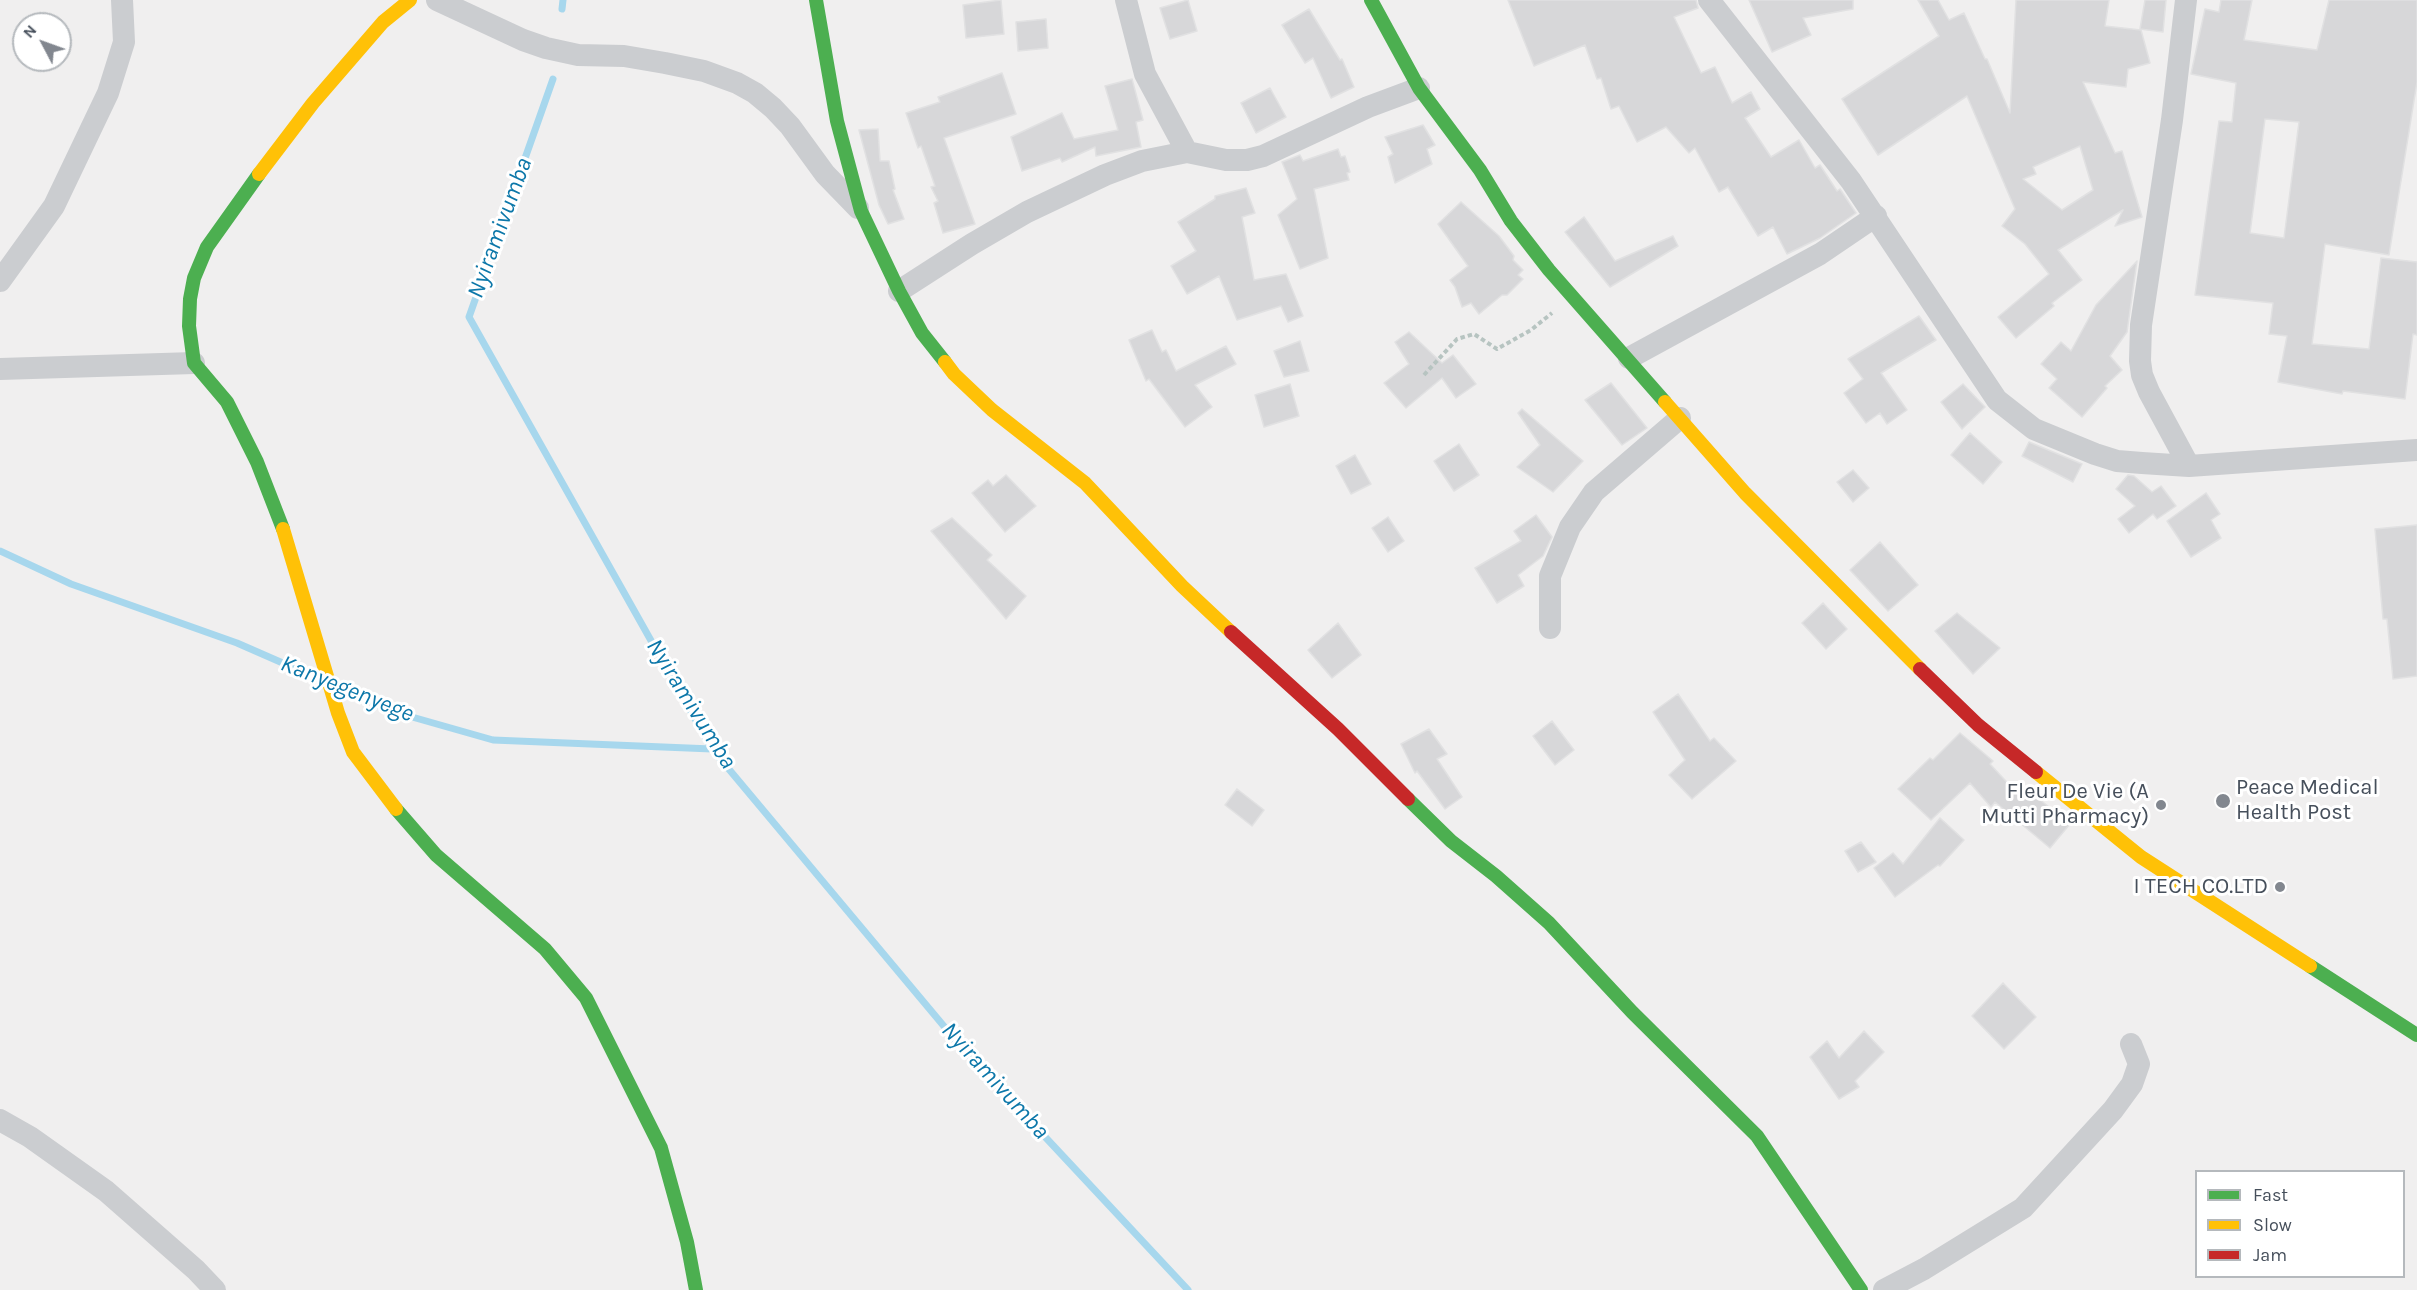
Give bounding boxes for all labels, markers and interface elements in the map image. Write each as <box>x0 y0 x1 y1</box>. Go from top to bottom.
north arrow <box>12 12 72 72</box>
text: N <box>19 21 40 42</box>
water label: Nyiramivumba <box>461 154 539 302</box>
water label: Nyiramivumba <box>640 634 742 774</box>
water label: Kanyegenyege <box>276 649 418 729</box>
place label: Peace Medical Health Post <box>2236 775 2379 826</box>
place label: Fleur De Vie (A Mutti Pharmacy) <box>1981 779 2149 830</box>
marker: Peace Medical Health Post <box>2214 792 2232 810</box>
marker: Fleur De Vie (A Mutti Pharmacy) <box>2154 798 2168 812</box>
place label: I TECH CO.LTD <box>2133 874 2268 900</box>
marker: I TECH CO.LTD <box>2273 880 2287 894</box>
water label: Nyiramivumba <box>935 1017 1055 1145</box>
legend <box>2195 1170 2405 1278</box>
text: Fast <box>2253 1184 2288 1206</box>
text: Slow <box>2253 1214 2292 1236</box>
text: Jam <box>2253 1244 2287 1266</box>

